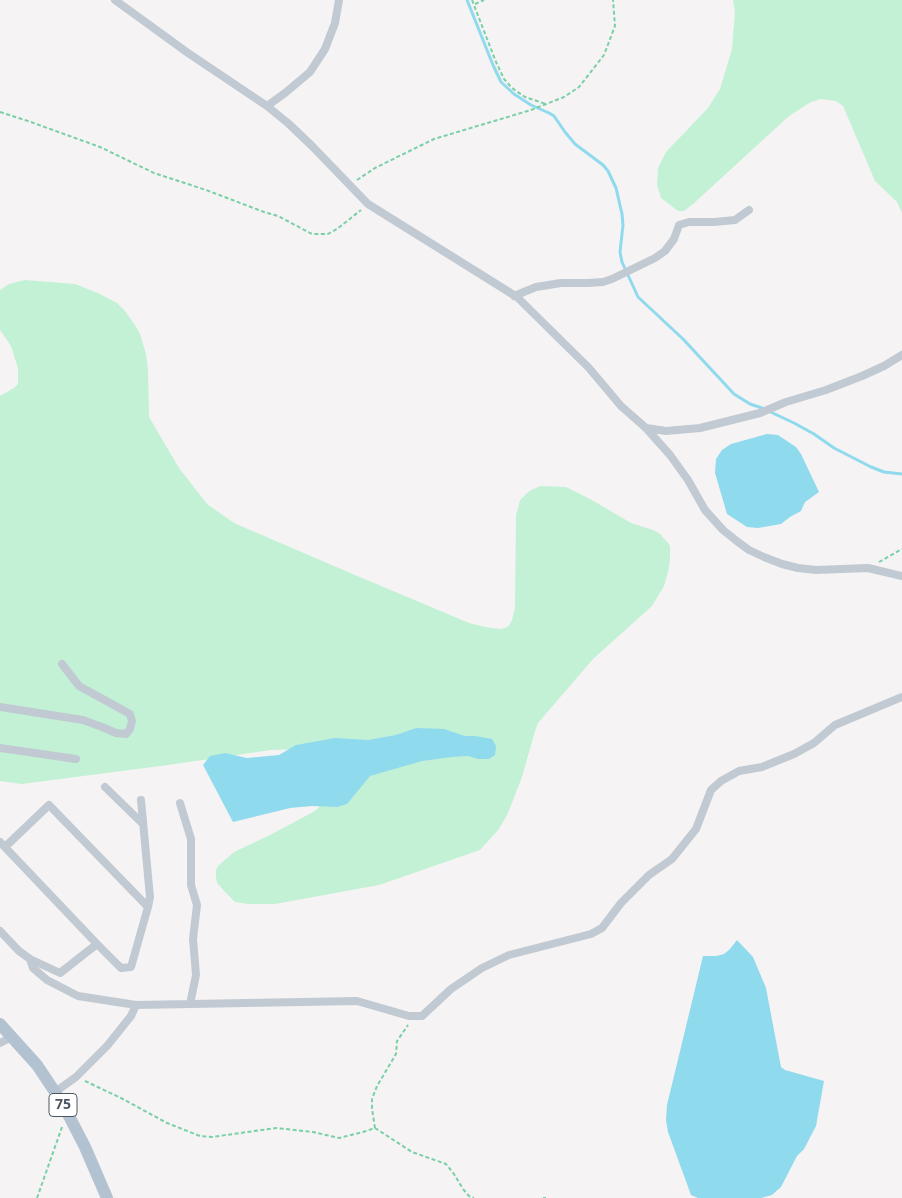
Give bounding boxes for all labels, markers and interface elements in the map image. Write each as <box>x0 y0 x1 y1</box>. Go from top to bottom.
road number: 75 <box>49 1094 77 1116</box>

